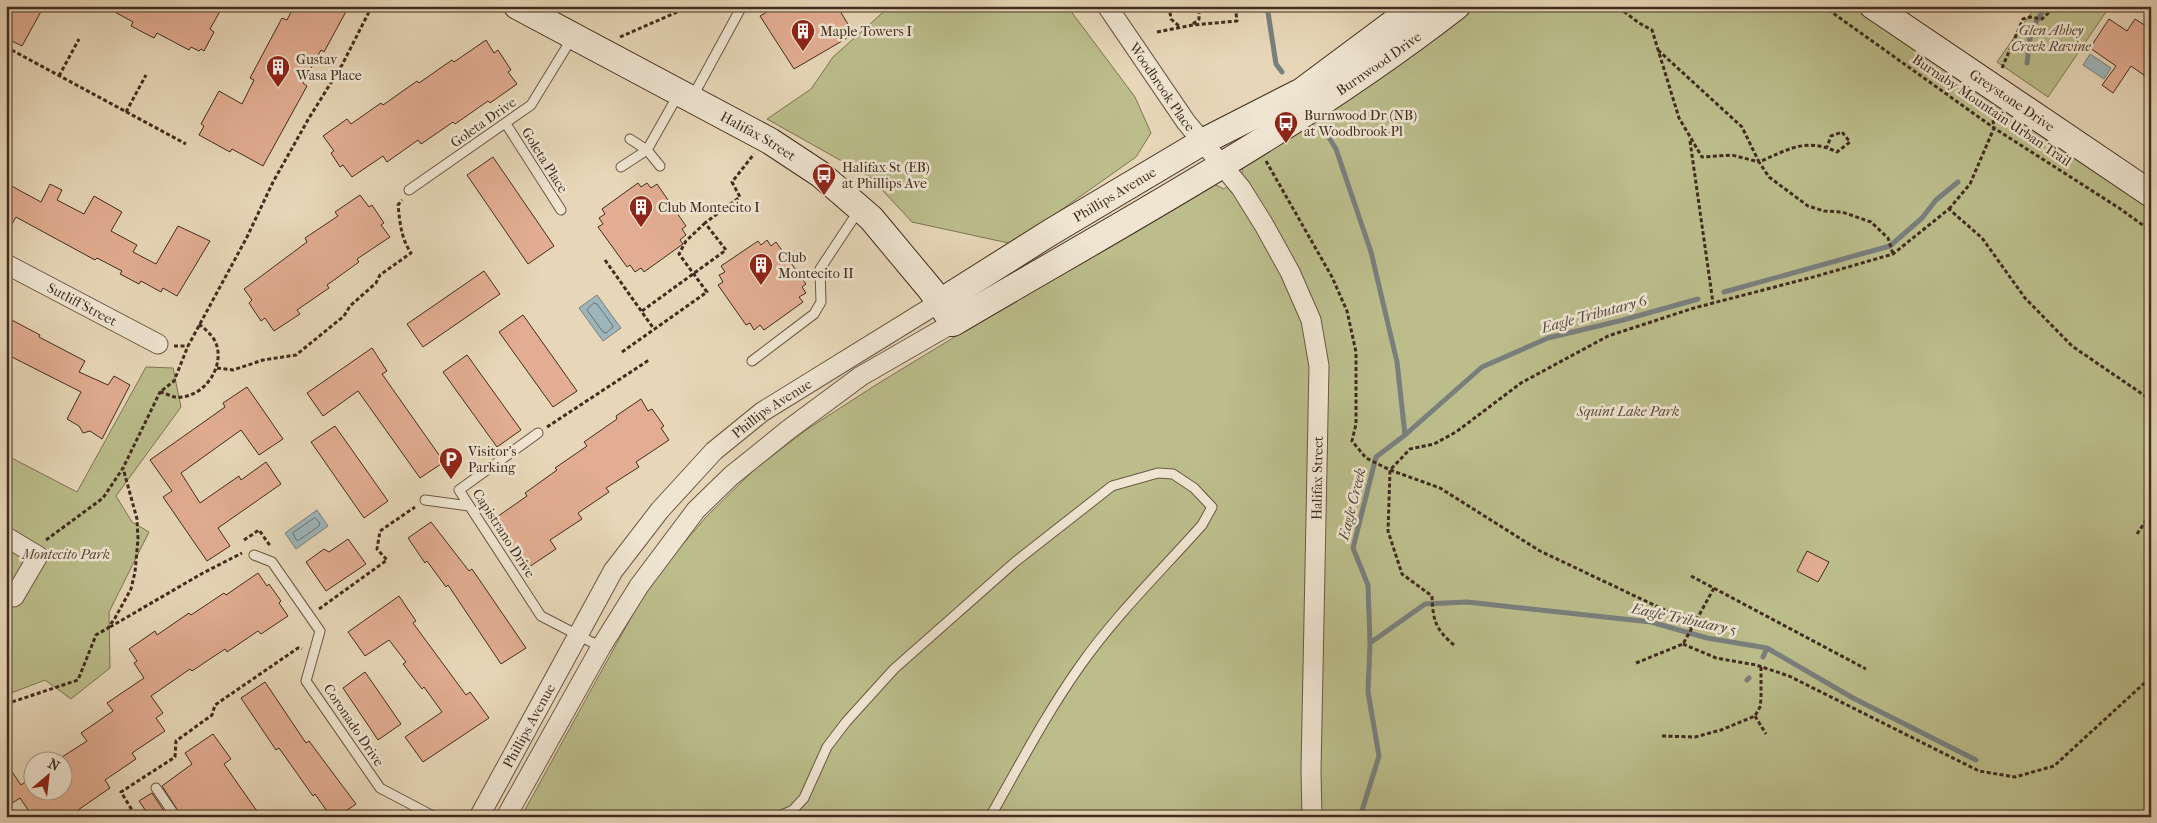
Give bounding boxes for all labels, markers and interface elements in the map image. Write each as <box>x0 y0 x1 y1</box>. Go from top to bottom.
building icon: Maple Towers I <box>790 18 816 52</box>
park label: Glen Abbey Creek Ravine <box>2011 22 2091 55</box>
place label: Maple Towers I <box>820 23 913 40</box>
street label: Burnwood Drive <box>1333 28 1425 99</box>
street label: Woodbrook Place <box>1125 39 1198 135</box>
place label: Gustav Wasa Place <box>295 51 362 84</box>
street label: Burnaby Mountain Urban Trail <box>1909 51 2074 170</box>
building icon: Gustav Wasa Place <box>265 54 291 88</box>
street label: Greystone Drive <box>1966 66 2058 135</box>
street label: Goleta Drive <box>447 94 519 151</box>
place label: Burnwood Dr (NB) at Woodbrook Pl <box>1304 107 1417 140</box>
street label: Halifax Street <box>717 108 799 165</box>
bus stop icon: Burnwood Dr (NB) at Woodbrook Pl <box>1273 110 1299 144</box>
street label: Goleta Place <box>518 124 571 196</box>
place label: Halifax St (EB) at Phillips Ave <box>842 159 930 192</box>
bus stop icon: Halifax St (EB) at Phillips Ave <box>811 162 837 196</box>
street label: Phillips Avenue <box>1070 163 1159 226</box>
building icon: Club Montecito I <box>628 194 654 228</box>
place label: Club Montecito I <box>658 199 760 216</box>
place label: Club Montecito II <box>778 249 854 282</box>
building icon: Club Montecito II <box>748 252 774 286</box>
street label: Sutliff Street <box>44 279 120 330</box>
water label: Eagle Tributary 6 <box>1538 291 1650 337</box>
street label: Phillips Avenue <box>728 375 815 442</box>
park label: Squint Lake Park <box>1576 403 1679 420</box>
street label: Halifax Street <box>1308 436 1327 520</box>
place label: Visitor's Parking <box>467 443 516 476</box>
parking icon: Visitor's Parking <box>438 446 464 480</box>
water label: Eagle Creek <box>1334 466 1370 543</box>
street label: Capistrano Drive <box>469 486 539 581</box>
park label: Montecito Park <box>21 546 110 563</box>
water label: Eagle Tributary 5 <box>1629 599 1738 639</box>
street label: Coronado Drive <box>320 681 387 770</box>
street label: Phillips Avenue <box>499 681 559 771</box>
north arrow <box>22 750 72 800</box>
text: N <box>45 755 63 775</box>

